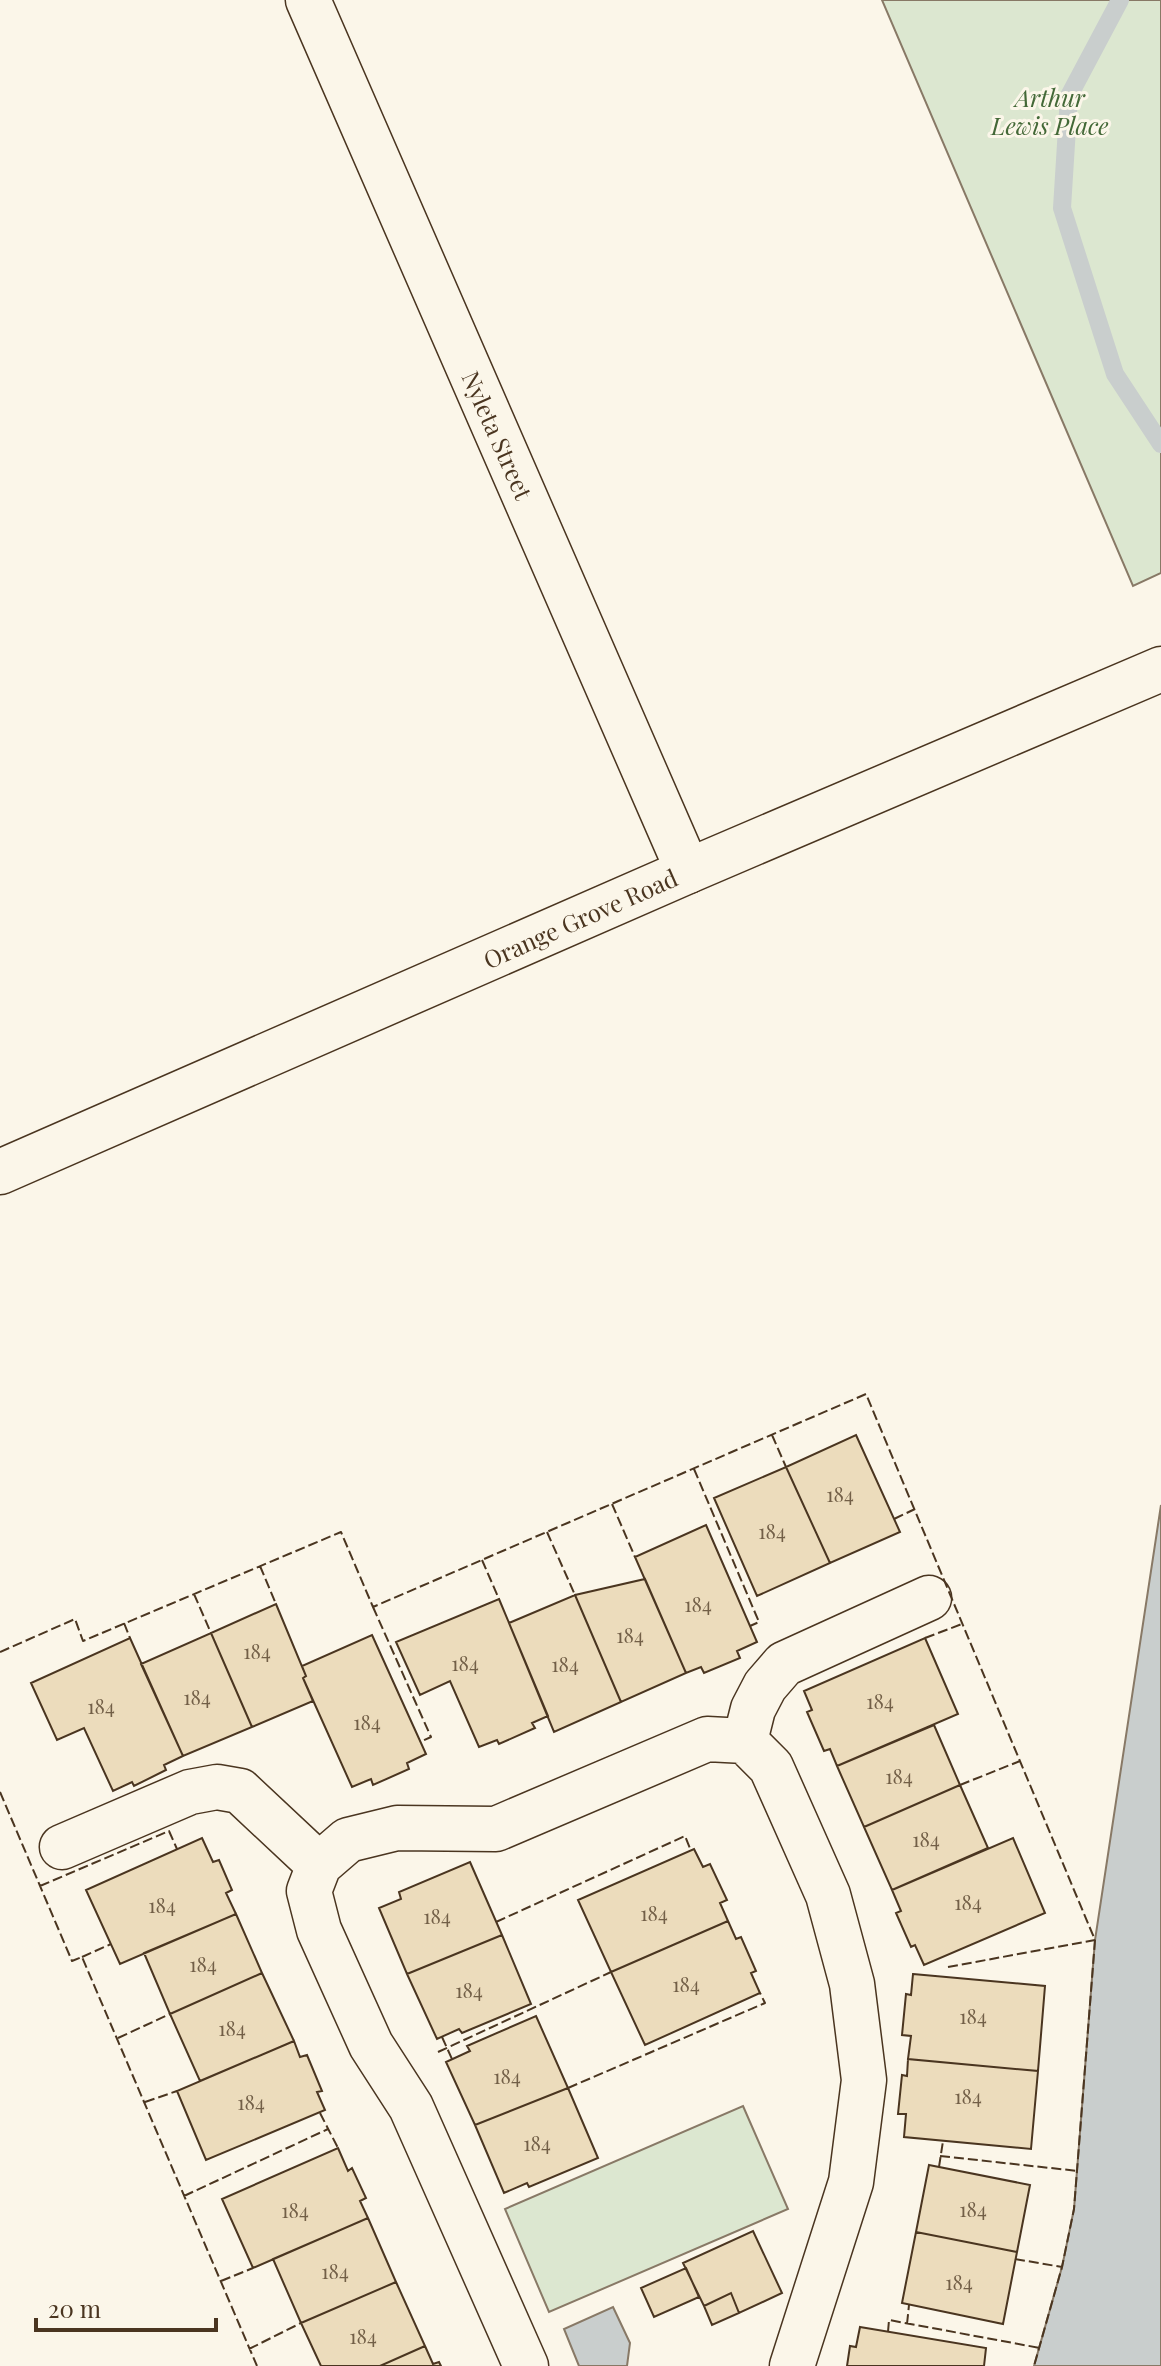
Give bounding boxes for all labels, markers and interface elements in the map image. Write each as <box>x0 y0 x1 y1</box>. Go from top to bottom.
park label: Arthur Lewis Place <box>990 81 1109 141</box>
street label: Nyleta Street <box>455 366 541 505</box>
street label: Orange Grove Road <box>478 861 682 975</box>
house number: 184 <box>826 1480 854 1507</box>
house number: 184 <box>758 1517 786 1544</box>
house number: 184 <box>684 1590 712 1617</box>
house number: 184 <box>616 1621 644 1648</box>
house number: 184 <box>243 1637 271 1664</box>
house number: 184 <box>451 1649 479 1676</box>
house number: 184 <box>551 1650 579 1677</box>
house number: 184 <box>183 1683 211 1710</box>
house number: 184 <box>866 1687 894 1714</box>
house number: 184 <box>87 1692 115 1719</box>
house number: 184 <box>353 1708 381 1735</box>
house number: 184 <box>885 1762 913 1789</box>
house number: 184 <box>912 1825 940 1852</box>
house number: 184 <box>954 1888 982 1915</box>
house number: 184 <box>148 1891 176 1918</box>
house number: 184 <box>640 1899 668 1926</box>
house number: 184 <box>423 1902 451 1929</box>
house number: 184 <box>189 1950 217 1977</box>
house number: 184 <box>672 1970 700 1997</box>
house number: 184 <box>455 1976 483 2003</box>
house number: 184 <box>959 2002 987 2029</box>
house number: 184 <box>218 2014 246 2041</box>
house number: 184 <box>493 2062 521 2089</box>
house number: 184 <box>954 2082 982 2109</box>
house number: 184 <box>237 2088 265 2115</box>
house number: 184 <box>523 2129 551 2156</box>
house number: 184 <box>959 2195 987 2222</box>
house number: 184 <box>281 2196 309 2223</box>
house number: 184 <box>321 2257 349 2284</box>
house number: 184 <box>945 2268 973 2295</box>
scale bar <box>36 2282 216 2332</box>
text: 20 m <box>48 2292 101 2324</box>
house number: 184 <box>349 2322 377 2349</box>

